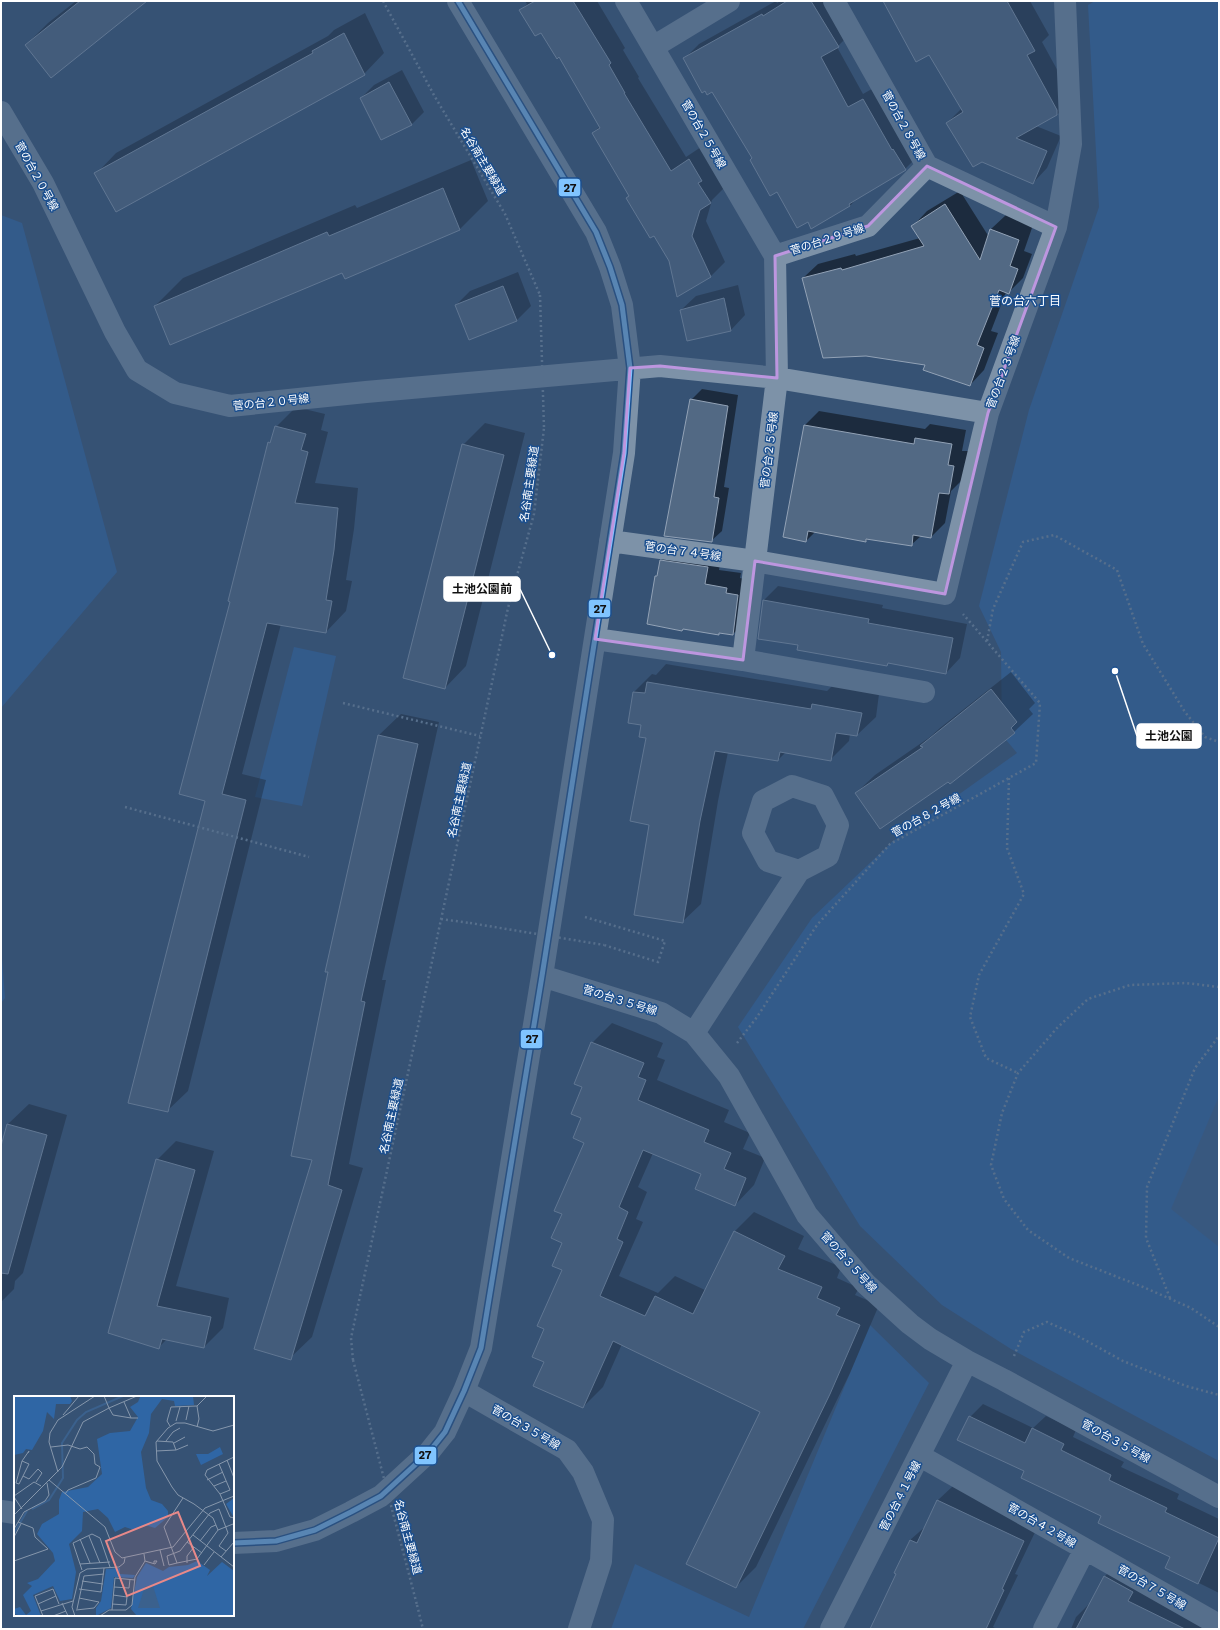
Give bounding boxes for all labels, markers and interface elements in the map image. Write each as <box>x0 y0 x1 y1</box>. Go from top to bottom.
street label: 菅の台２８号線 <box>879 88 928 162</box>
street label: 菅の台２５号線 <box>679 98 728 171</box>
street label: 名谷南主要緑道 <box>457 125 508 198</box>
street label: 菅の台２０号線 <box>12 139 61 213</box>
line badge: 27 <box>558 178 581 197</box>
text: 27 <box>563 182 577 195</box>
street label: 菅の台２９号線 <box>789 221 866 258</box>
district label: 菅の台六丁目 <box>989 294 1061 308</box>
street label: 菅の台２３号線 <box>984 334 1023 411</box>
street label: 菅の台２０号線 <box>232 392 310 413</box>
street label: 菅の台２５号線 <box>758 411 781 489</box>
street label: 名谷南主要緑道 <box>518 445 541 523</box>
street label: 菅の台７４号線 <box>644 540 722 563</box>
callout: 土池公園前 <box>444 577 520 601</box>
text: 土池公園前 <box>452 582 512 596</box>
line badge: 27 <box>588 599 611 618</box>
text: 27 <box>593 603 607 616</box>
callout: 土池公園 <box>1137 724 1201 748</box>
text: 土池公園 <box>1145 729 1193 743</box>
street label: 名谷南主要緑道 <box>445 761 474 839</box>
street label: 菅の台８２号線 <box>889 791 963 840</box>
street label: 菅の台３５号線 <box>581 983 659 1018</box>
line badge: 27 <box>520 1029 543 1049</box>
text: 27 <box>525 1033 539 1046</box>
street label: 名谷南主要緑道 <box>377 1077 406 1155</box>
street label: 菅の台３５号線 <box>818 1229 879 1295</box>
inset map <box>14 1396 234 1616</box>
street label: 菅の台３５号線 <box>489 1403 562 1452</box>
street label: 菅の台３５号線 <box>1079 1417 1153 1466</box>
line badge: 27 <box>414 1446 437 1465</box>
text: 27 <box>418 1449 432 1462</box>
street label: 菅の台４１号線 <box>877 1459 924 1533</box>
street label: 名谷南主要緑道 <box>391 1498 424 1576</box>
street label: 菅の台４２号線 <box>1005 1501 1078 1550</box>
street label: 菅の台７５号線 <box>1115 1563 1188 1612</box>

